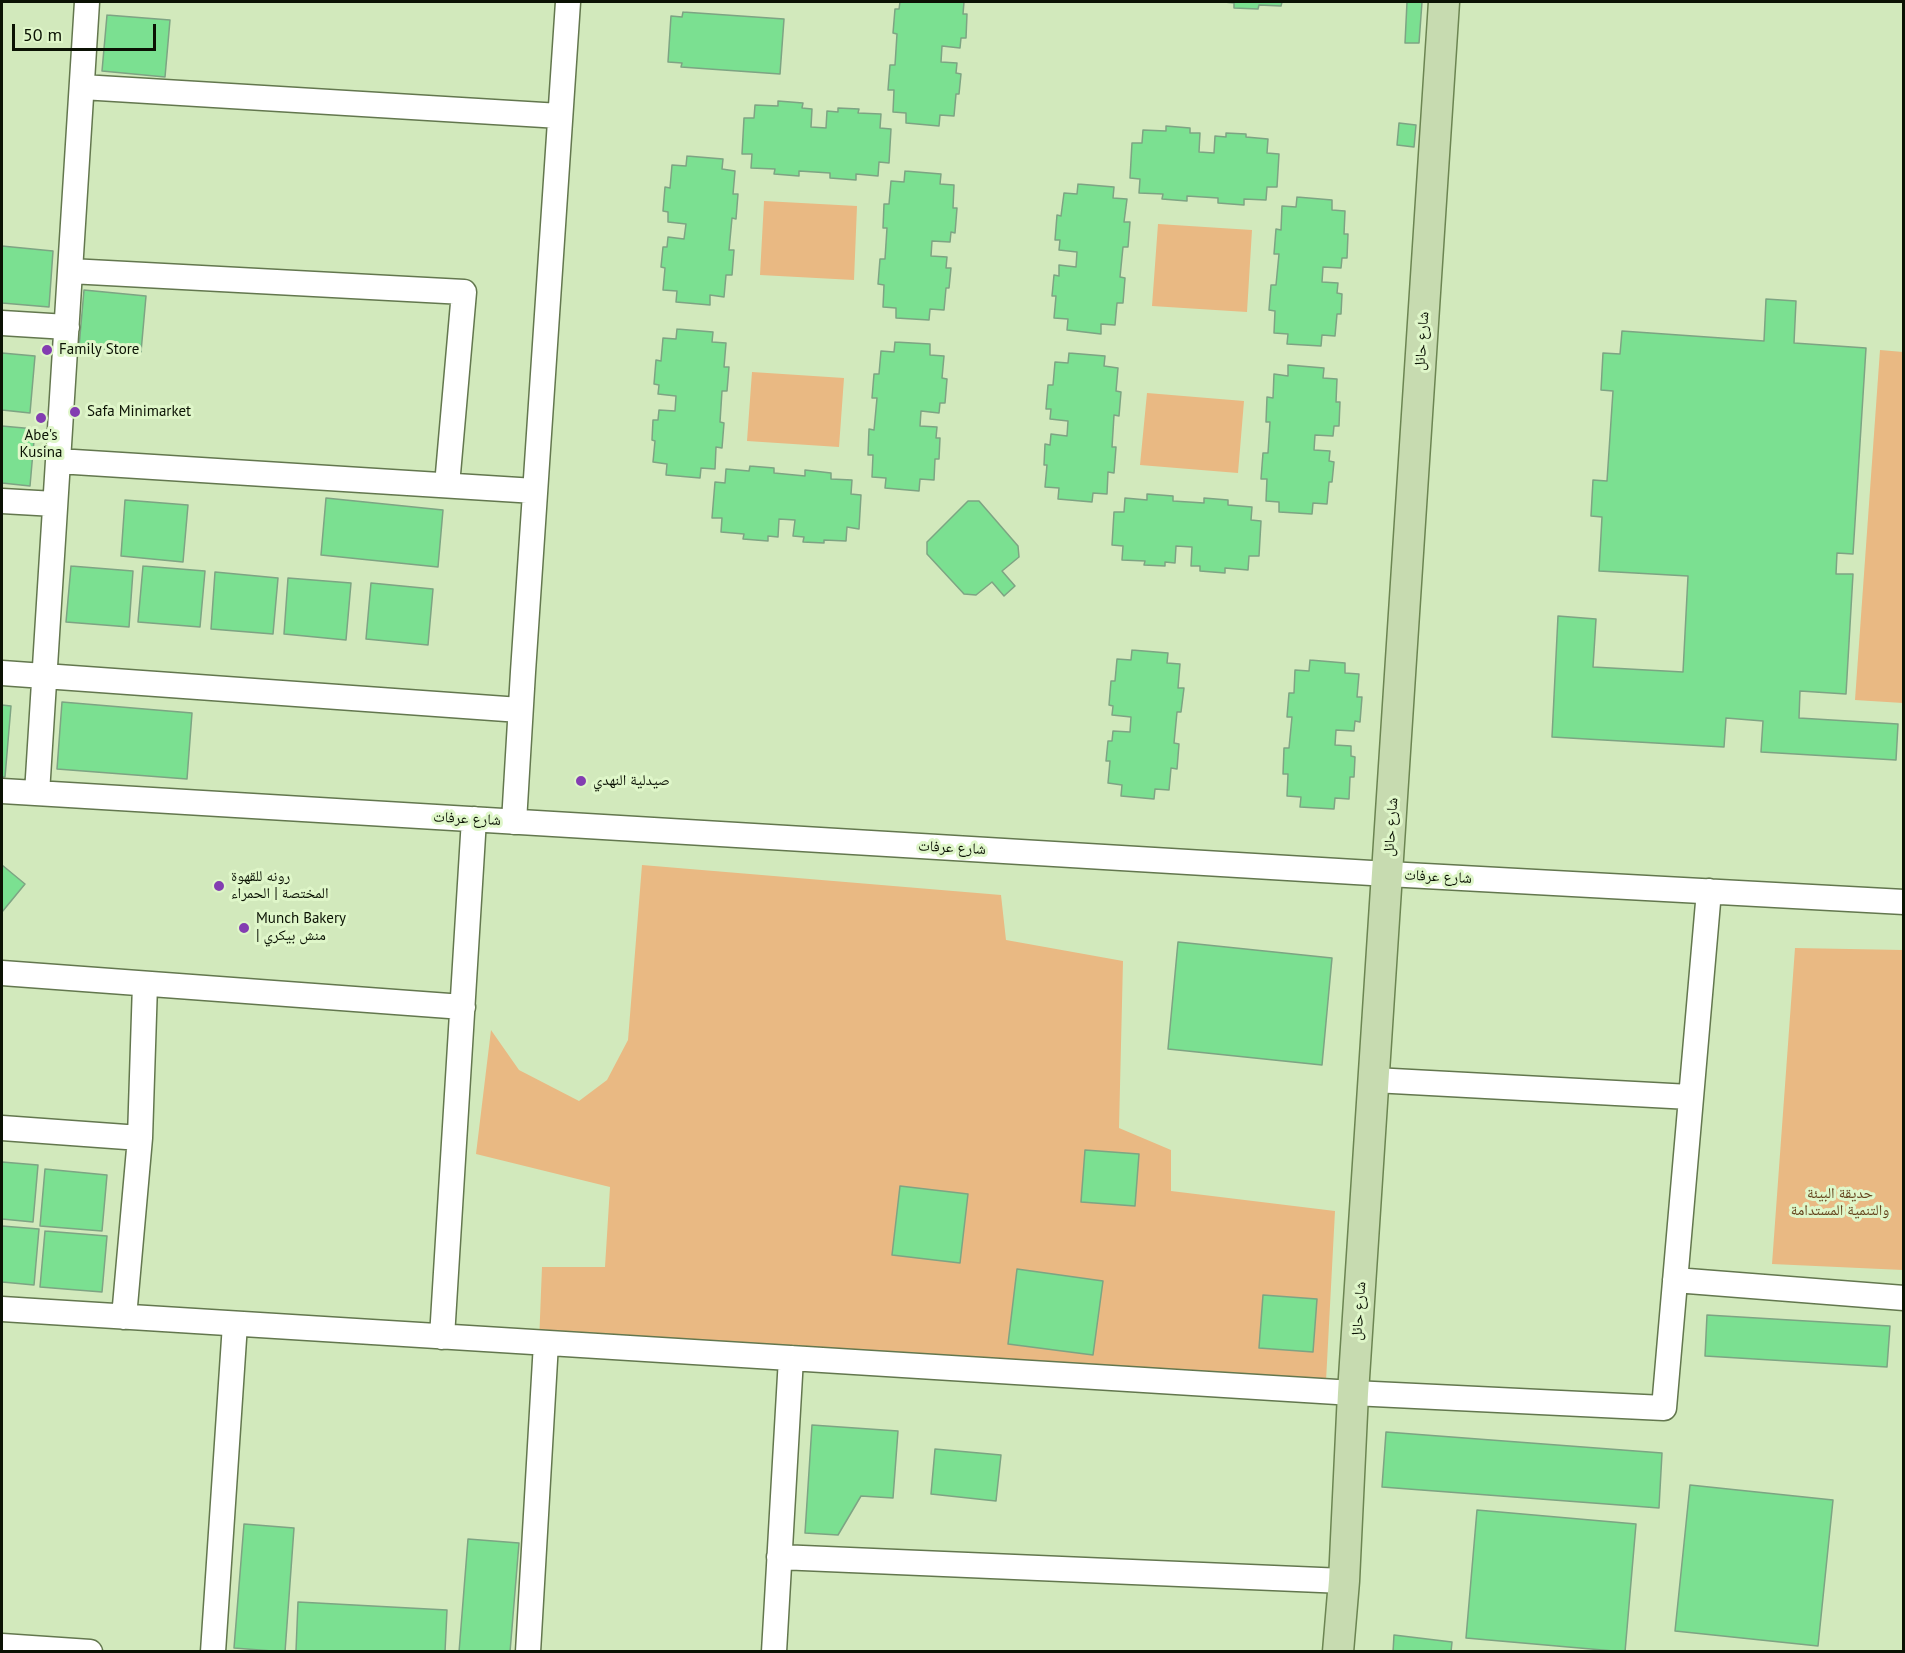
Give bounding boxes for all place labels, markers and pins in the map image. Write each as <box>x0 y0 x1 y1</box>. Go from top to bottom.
place label: Family Store <box>59 341 139 359</box>
marker: Family Store <box>40 343 54 357</box>
place label: Safa Minimarket <box>87 403 191 421</box>
marker: Safa Minimarket <box>68 405 82 419</box>
marker: Abe's Kusina <box>34 411 48 425</box>
place label: Abe's Kusina <box>20 427 62 462</box>
place label: صيدلية النهدي <box>593 772 670 790</box>
marker: صيدلية النهدي <box>574 774 588 788</box>
place label: رونه للقهوة المختصة | الحمراء <box>231 868 328 903</box>
marker: رونه للقهوة المختصة | الحمراء <box>212 879 226 893</box>
place label: Munch Bakery | منش بيكري <box>256 910 346 945</box>
marker: Munch Bakery | منش بيكري <box>237 921 251 935</box>

